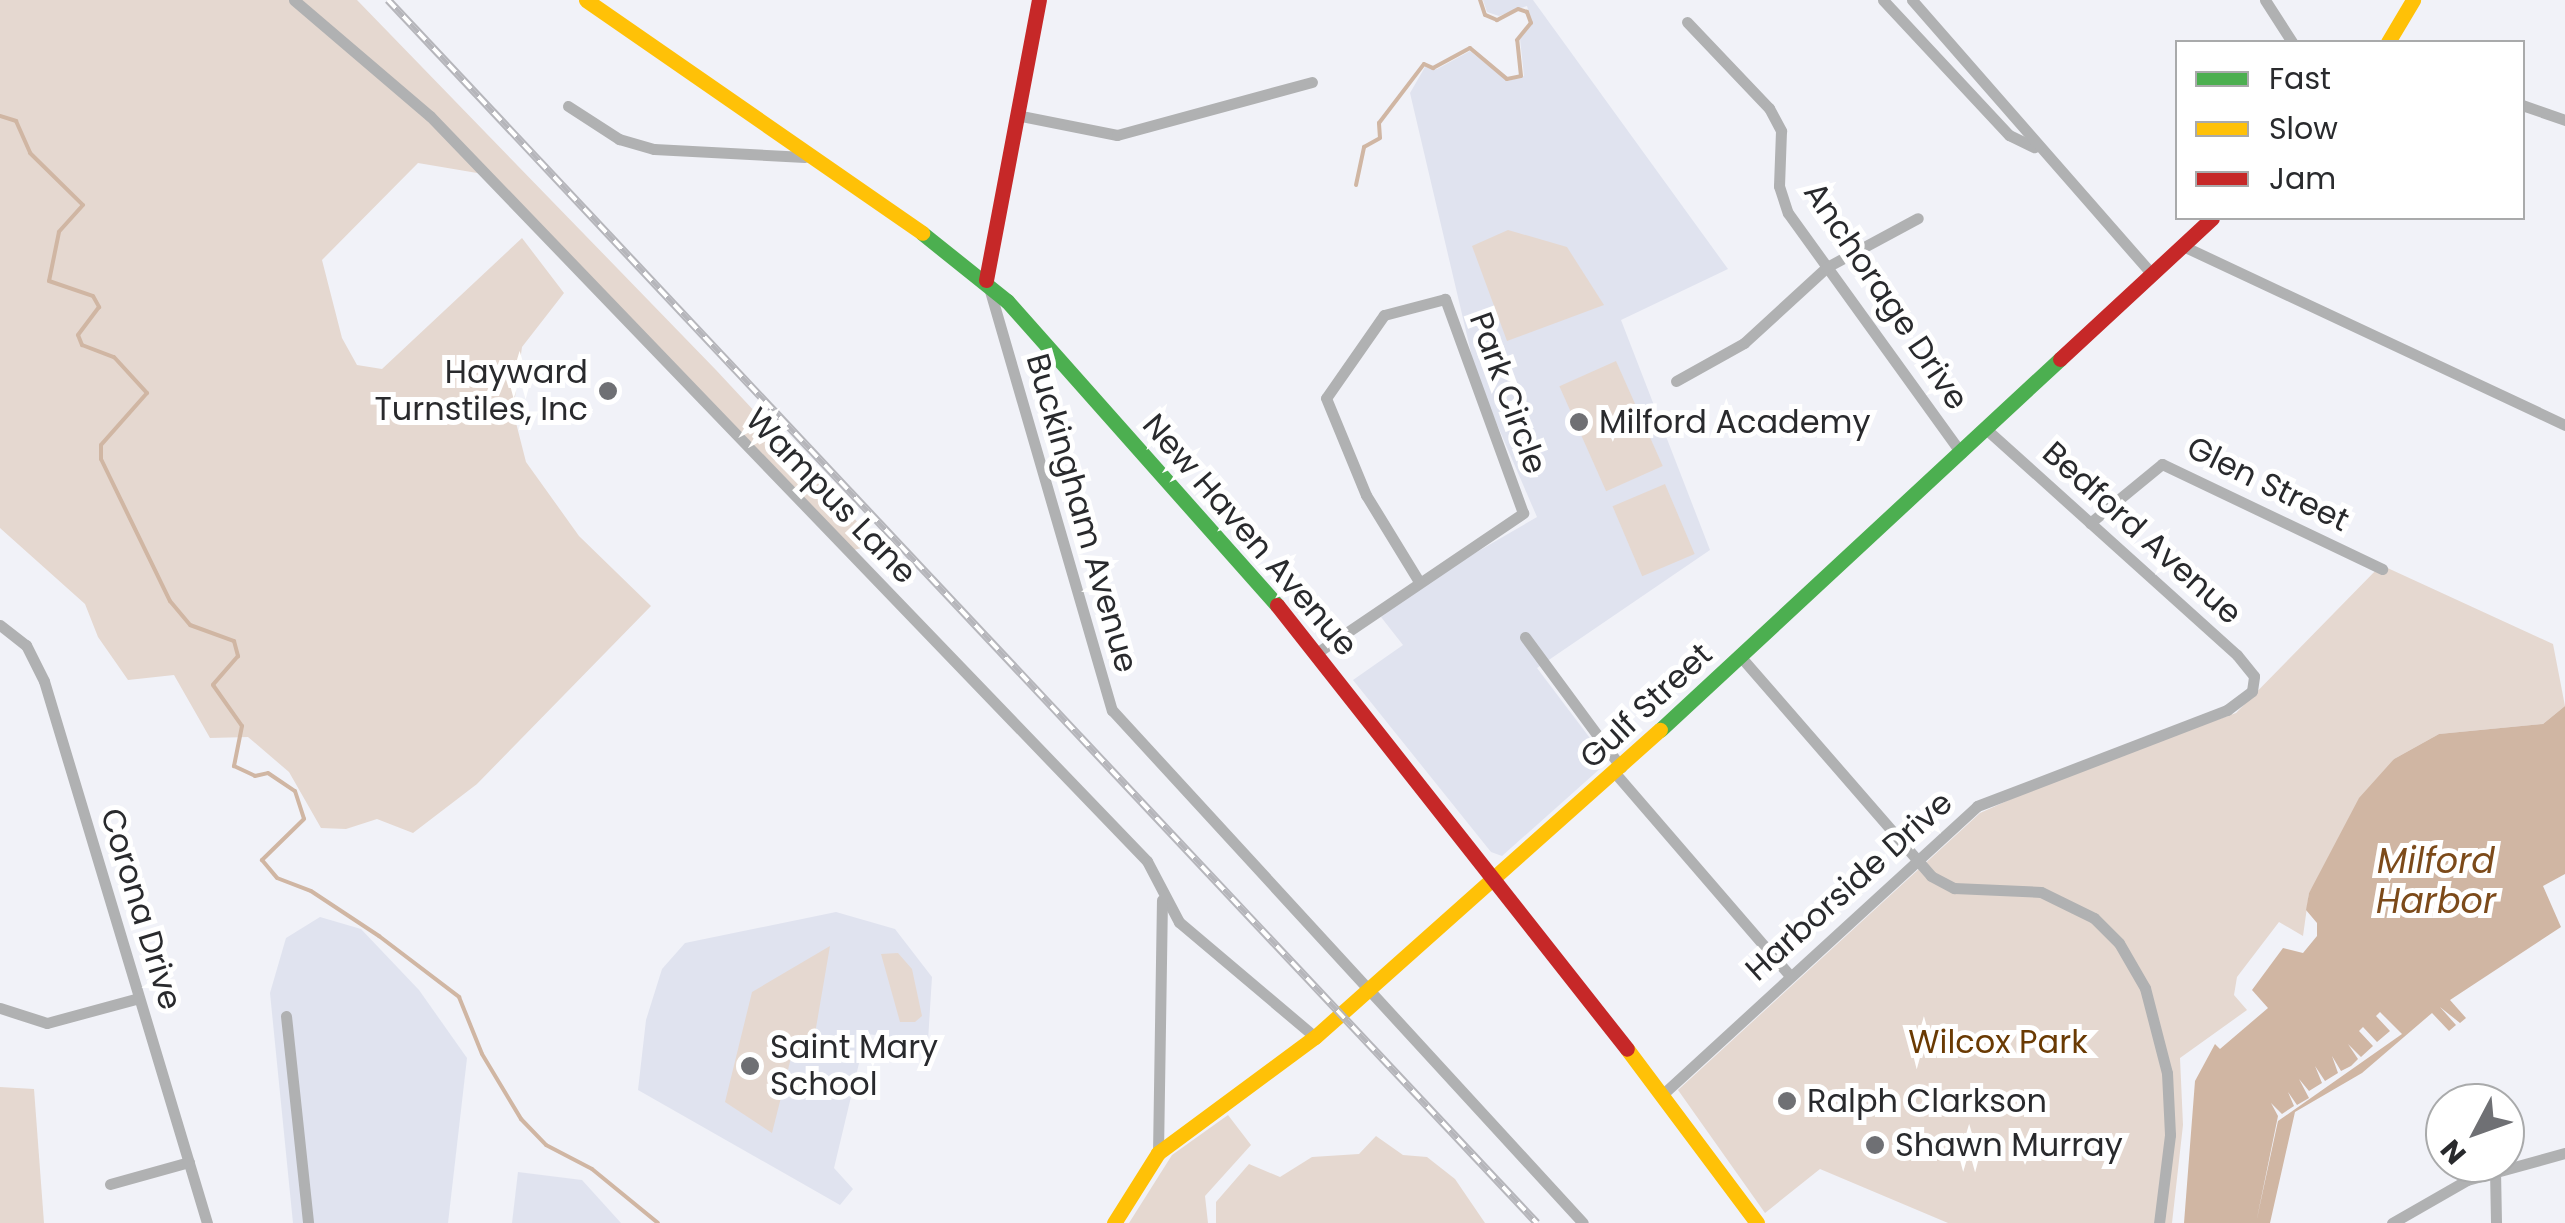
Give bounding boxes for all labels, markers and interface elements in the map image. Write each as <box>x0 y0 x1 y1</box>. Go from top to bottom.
legend <box>2175 40 2525 220</box>
text: Fast <box>2269 57 2331 100</box>
text: Slow <box>2269 107 2338 150</box>
text: Jam <box>2269 157 2336 200</box>
street label: Anchorage Drive <box>1796 175 1976 417</box>
street label: Park Circle <box>1461 307 1555 479</box>
street label: Buckingham Avenue <box>1018 349 1146 677</box>
place label: Hayward Turnstiles, Inc <box>374 354 588 429</box>
marker: Hayward Turnstiles, Inc <box>597 380 619 402</box>
street label: Wampus Lane <box>738 400 924 592</box>
place label: Milford Academy <box>1599 403 1870 441</box>
street label: New Haven Avenue <box>1135 406 1365 664</box>
marker: Milford Academy <box>1568 411 1590 433</box>
street label: Glen Street <box>2181 428 2355 540</box>
street label: Bedford Avenue <box>2035 434 2249 632</box>
street label: Gulf Street <box>1572 635 1720 777</box>
street label: Harborside Drive <box>1738 783 1960 989</box>
street label: Corona Drive <box>92 804 190 1014</box>
water label: Milford Harbor <box>2376 840 2496 922</box>
park label: Wilcox Park <box>1908 1023 2088 1061</box>
place label: Saint Mary School <box>770 1029 938 1104</box>
marker: Saint Mary School <box>739 1055 761 1077</box>
place label: Ralph Clarkson <box>1807 1082 2047 1120</box>
north arrow <box>2425 1083 2525 1183</box>
marker: Ralph Clarkson <box>1776 1090 1798 1112</box>
place label: Shawn Murray <box>1895 1126 2123 1164</box>
text: N <box>2432 1131 2475 1172</box>
marker: Shawn Murray <box>1864 1134 1886 1156</box>

